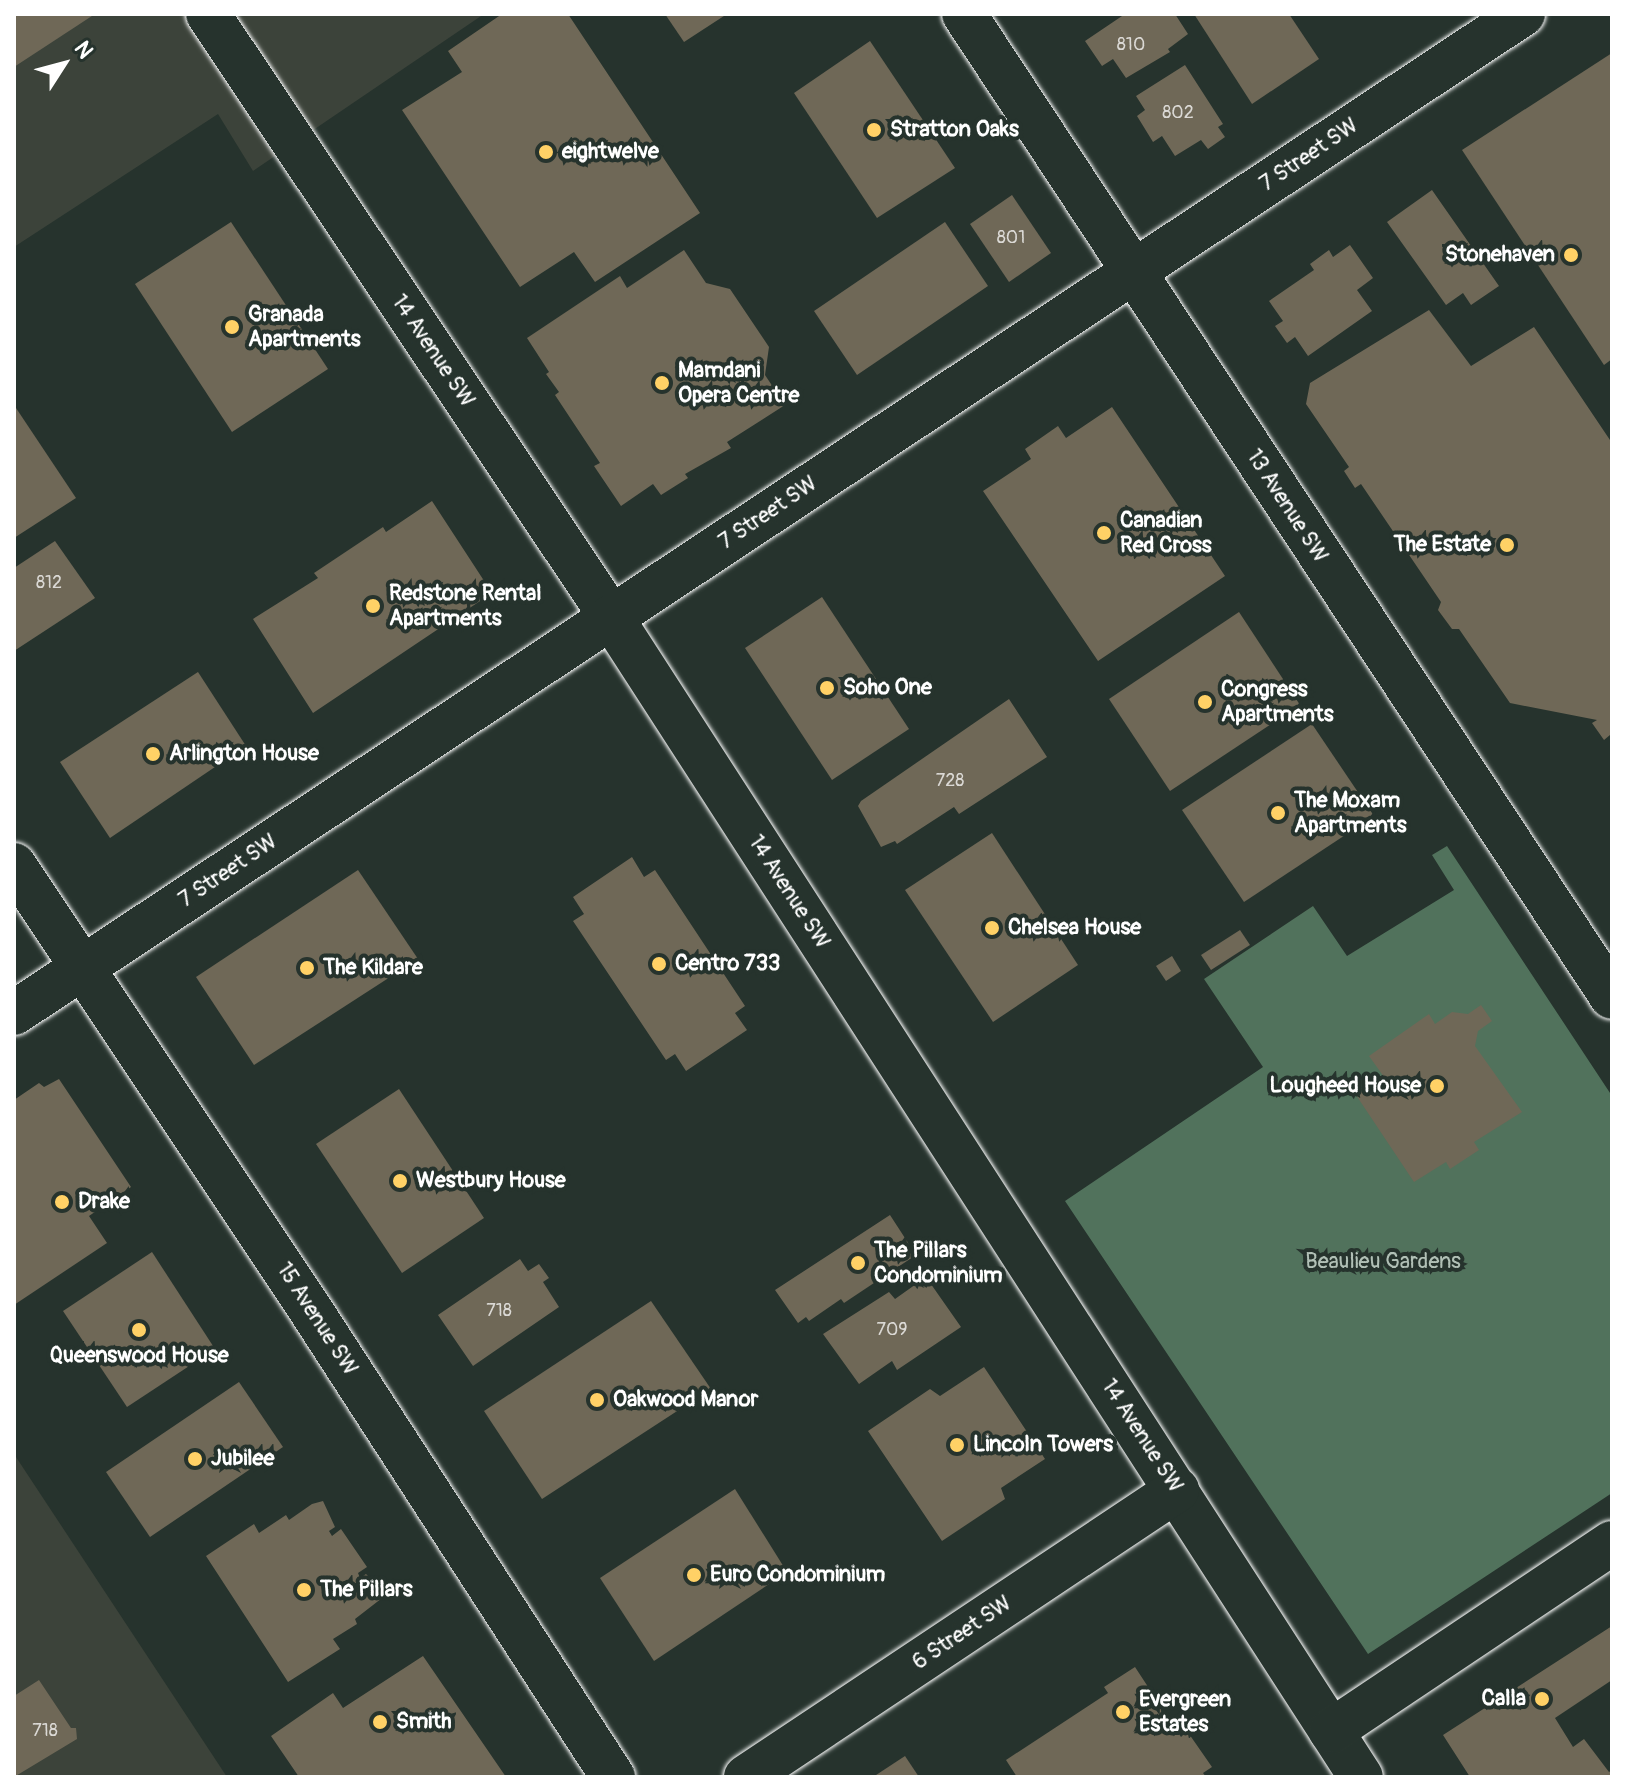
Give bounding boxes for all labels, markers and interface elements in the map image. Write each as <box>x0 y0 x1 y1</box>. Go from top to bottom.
north arrow <box>24 24 104 104</box>
house number: 810 <box>1117 34 1145 56</box>
text: N <box>68 36 99 64</box>
house number: 802 <box>1162 102 1194 124</box>
street label: 7 Street SW <box>1255 113 1363 197</box>
place label: Stratton Oaks <box>890 117 1019 143</box>
marker: Stratton Oaks <box>865 121 883 139</box>
place label: eightwelve <box>562 139 659 165</box>
marker: eightwelve <box>537 143 555 161</box>
house number: 801 <box>997 227 1025 249</box>
place label: Stonehaven <box>1445 242 1555 268</box>
marker: Stonehaven <box>1562 246 1580 264</box>
street label: 14 Avenue SW <box>386 290 480 412</box>
place label: Granada Apartments <box>248 301 360 352</box>
marker: Granada Apartments <box>223 318 241 336</box>
place label: Mamdani Opera Centre <box>678 357 799 408</box>
marker: Mamdani Opera Centre <box>653 374 671 392</box>
street label: 13 Avenue SW <box>1241 444 1333 568</box>
street label: 7 Street SW <box>714 471 822 555</box>
place label: Canadian Red Cross <box>1120 507 1212 558</box>
marker: Canadian Red Cross <box>1095 524 1113 542</box>
place label: The Estate <box>1393 532 1491 558</box>
marker: The Estate <box>1498 536 1516 554</box>
house number: 812 <box>36 572 62 594</box>
place label: Redstone Rental Apartments <box>389 580 541 632</box>
marker: Redstone Rental Apartments <box>364 597 382 615</box>
place label: Soho One <box>843 675 932 701</box>
place label: Congress Apartments <box>1221 676 1333 728</box>
marker: Soho One <box>818 679 836 697</box>
marker: Congress Apartments <box>1196 693 1214 711</box>
place label: Arlington House <box>169 741 319 767</box>
marker: Arlington House <box>144 745 162 763</box>
house number: 728 <box>936 770 964 792</box>
place label: The Moxam Apartments <box>1294 787 1406 838</box>
marker: The Moxam Apartments <box>1269 804 1287 822</box>
street label: 7 Street SW <box>174 829 282 913</box>
street label: 14 Avenue SW <box>742 830 836 954</box>
place label: Chelsea House <box>1008 915 1141 941</box>
marker: Chelsea House <box>983 919 1001 937</box>
place label: Centro 733 <box>675 951 780 977</box>
place label: The Kildare <box>323 955 423 981</box>
marker: Centro 733 <box>650 955 668 973</box>
marker: The Kildare <box>298 959 316 977</box>
place label: Lougheed House <box>1269 1073 1421 1099</box>
marker: Lougheed House <box>1428 1077 1446 1095</box>
place label: Westbury House <box>416 1168 566 1194</box>
marker: Westbury House <box>391 1172 409 1190</box>
place label: Drake <box>78 1189 130 1215</box>
marker: Drake <box>53 1193 71 1211</box>
place label: The Pillars Condominium <box>874 1237 1003 1288</box>
park label: Beaulieu Gardens <box>1305 1249 1461 1275</box>
marker: The Pillars Condominium <box>849 1254 867 1272</box>
street label: 15 Avenue SW <box>271 1258 363 1380</box>
house number: 718 <box>486 1300 512 1322</box>
house number: 709 <box>876 1319 908 1341</box>
marker: Queenswood House <box>130 1321 148 1339</box>
place label: Queenswood House <box>49 1343 229 1369</box>
street label: 14 Avenue SW <box>1095 1374 1189 1498</box>
place label: Oakwood Manor <box>613 1387 758 1413</box>
marker: Oakwood Manor <box>588 1391 606 1409</box>
place label: Lincoln Towers <box>973 1432 1113 1458</box>
marker: Lincoln Towers <box>948 1436 966 1454</box>
place label: Jubilee <box>211 1446 274 1472</box>
marker: Jubilee <box>186 1450 204 1468</box>
place label: Euro Condominium <box>710 1562 885 1588</box>
marker: Euro Condominium <box>685 1566 703 1584</box>
place label: The Pillars <box>320 1577 413 1603</box>
marker: The Pillars <box>295 1581 313 1599</box>
street label: 6 Street SW <box>908 1590 1016 1676</box>
place label: Evergreen Estates <box>1139 1686 1231 1738</box>
place label: Calla <box>1481 1686 1526 1712</box>
marker: Calla <box>1533 1690 1551 1708</box>
marker: Evergreen Estates <box>1114 1703 1132 1721</box>
place label: Smith <box>396 1709 451 1735</box>
marker: Smith <box>371 1713 389 1731</box>
house number: 718 <box>32 1720 58 1742</box>

